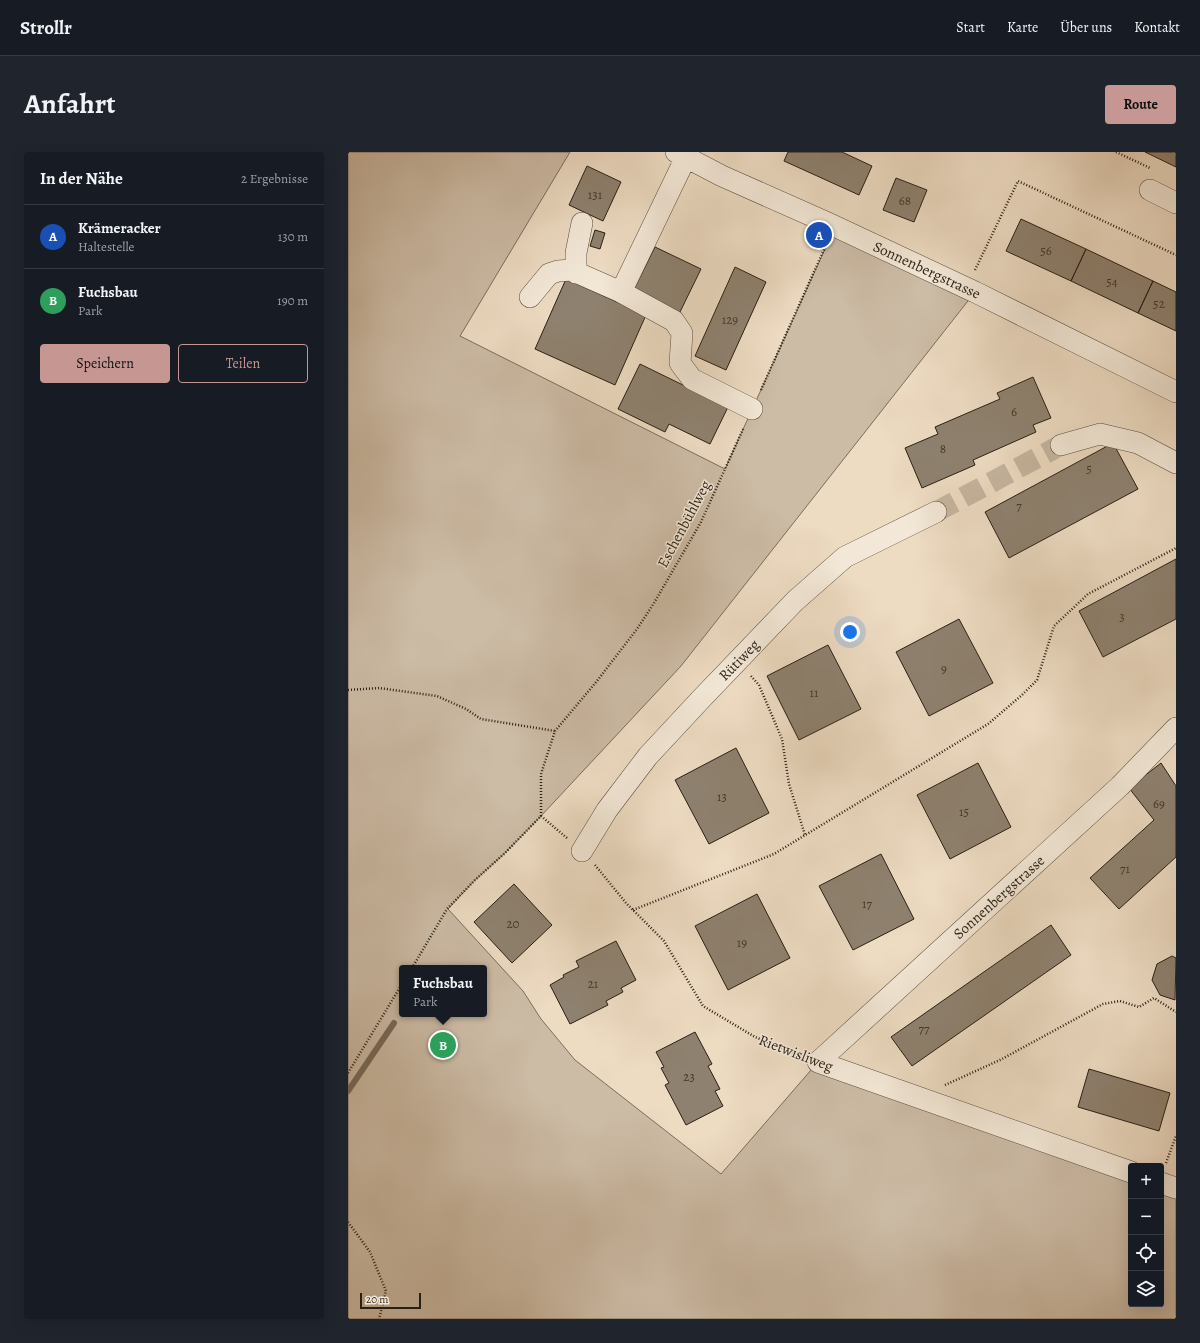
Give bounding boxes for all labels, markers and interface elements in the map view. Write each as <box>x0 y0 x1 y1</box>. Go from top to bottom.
text: Strollr <box>20 15 72 41</box>
text: Start <box>956 18 985 37</box>
text: Karte <box>1007 18 1038 37</box>
text: Über uns <box>1060 18 1112 37</box>
text: Kontakt <box>1134 18 1180 37</box>
text: Anfahrt <box>24 85 116 123</box>
button: Route <box>1105 85 1176 124</box>
text: In der Nähe <box>40 167 123 190</box>
text: 2 Ergebnisse <box>241 170 308 187</box>
house number: 131 <box>588 186 603 203</box>
house number: 68 <box>899 192 911 209</box>
text: Krämeracker <box>78 218 161 238</box>
pin: A <box>806 220 832 250</box>
text: A <box>49 228 57 245</box>
text: 130 m <box>278 228 308 245</box>
street label: Sonnenbergstrasse <box>870 236 984 304</box>
text: Haltestelle <box>78 238 134 255</box>
house number: 56 <box>1040 242 1052 259</box>
house number: 54 <box>1106 273 1118 290</box>
text: Fuchsbau <box>78 282 138 302</box>
text: B <box>49 292 57 309</box>
text: 190 m <box>277 292 308 309</box>
house number: 52 <box>1153 295 1165 312</box>
text: Park <box>78 302 102 319</box>
house number: 129 <box>722 311 738 328</box>
button: Speichern <box>40 344 170 383</box>
button: Teilen <box>178 344 308 383</box>
house number: 6 <box>1011 403 1017 420</box>
house number: 8 <box>940 440 946 457</box>
house number: 5 <box>1086 460 1092 477</box>
street label: Eschenbühlweg <box>653 476 716 571</box>
house number: 7 <box>1016 497 1022 514</box>
house number: 3 <box>1119 608 1125 625</box>
your location <box>840 622 860 642</box>
street label: Rütiweg <box>714 635 764 685</box>
house number: 9 <box>941 660 947 677</box>
house number: 11 <box>810 684 819 701</box>
house number: 13 <box>717 788 727 805</box>
house number: 69 <box>1153 795 1165 812</box>
house number: 15 <box>959 803 969 820</box>
street label: Sonnenbergstrasse <box>949 850 1049 943</box>
house number: 71 <box>1120 860 1131 877</box>
house number: 17 <box>862 895 872 912</box>
house number: 20 <box>506 915 520 932</box>
house number: 19 <box>737 934 747 951</box>
popup <box>399 965 487 1017</box>
text: Fuchsbau <box>413 973 473 993</box>
house number: 21 <box>588 975 599 992</box>
text: Park <box>413 993 438 1010</box>
house number: 77 <box>919 1020 930 1037</box>
pin: B <box>430 1030 456 1060</box>
street label: Rietwisliweg <box>756 1030 836 1076</box>
house number: 23 <box>683 1068 695 1085</box>
map controls <box>1128 1163 1164 1307</box>
button: + <box>1128 1163 1164 1199</box>
button: − <box>1128 1199 1164 1235</box>
button: locate <box>1128 1235 1164 1271</box>
button: layers <box>1128 1271 1164 1307</box>
scale bar <box>360 1291 421 1310</box>
text: 20 m <box>366 1292 388 1307</box>

